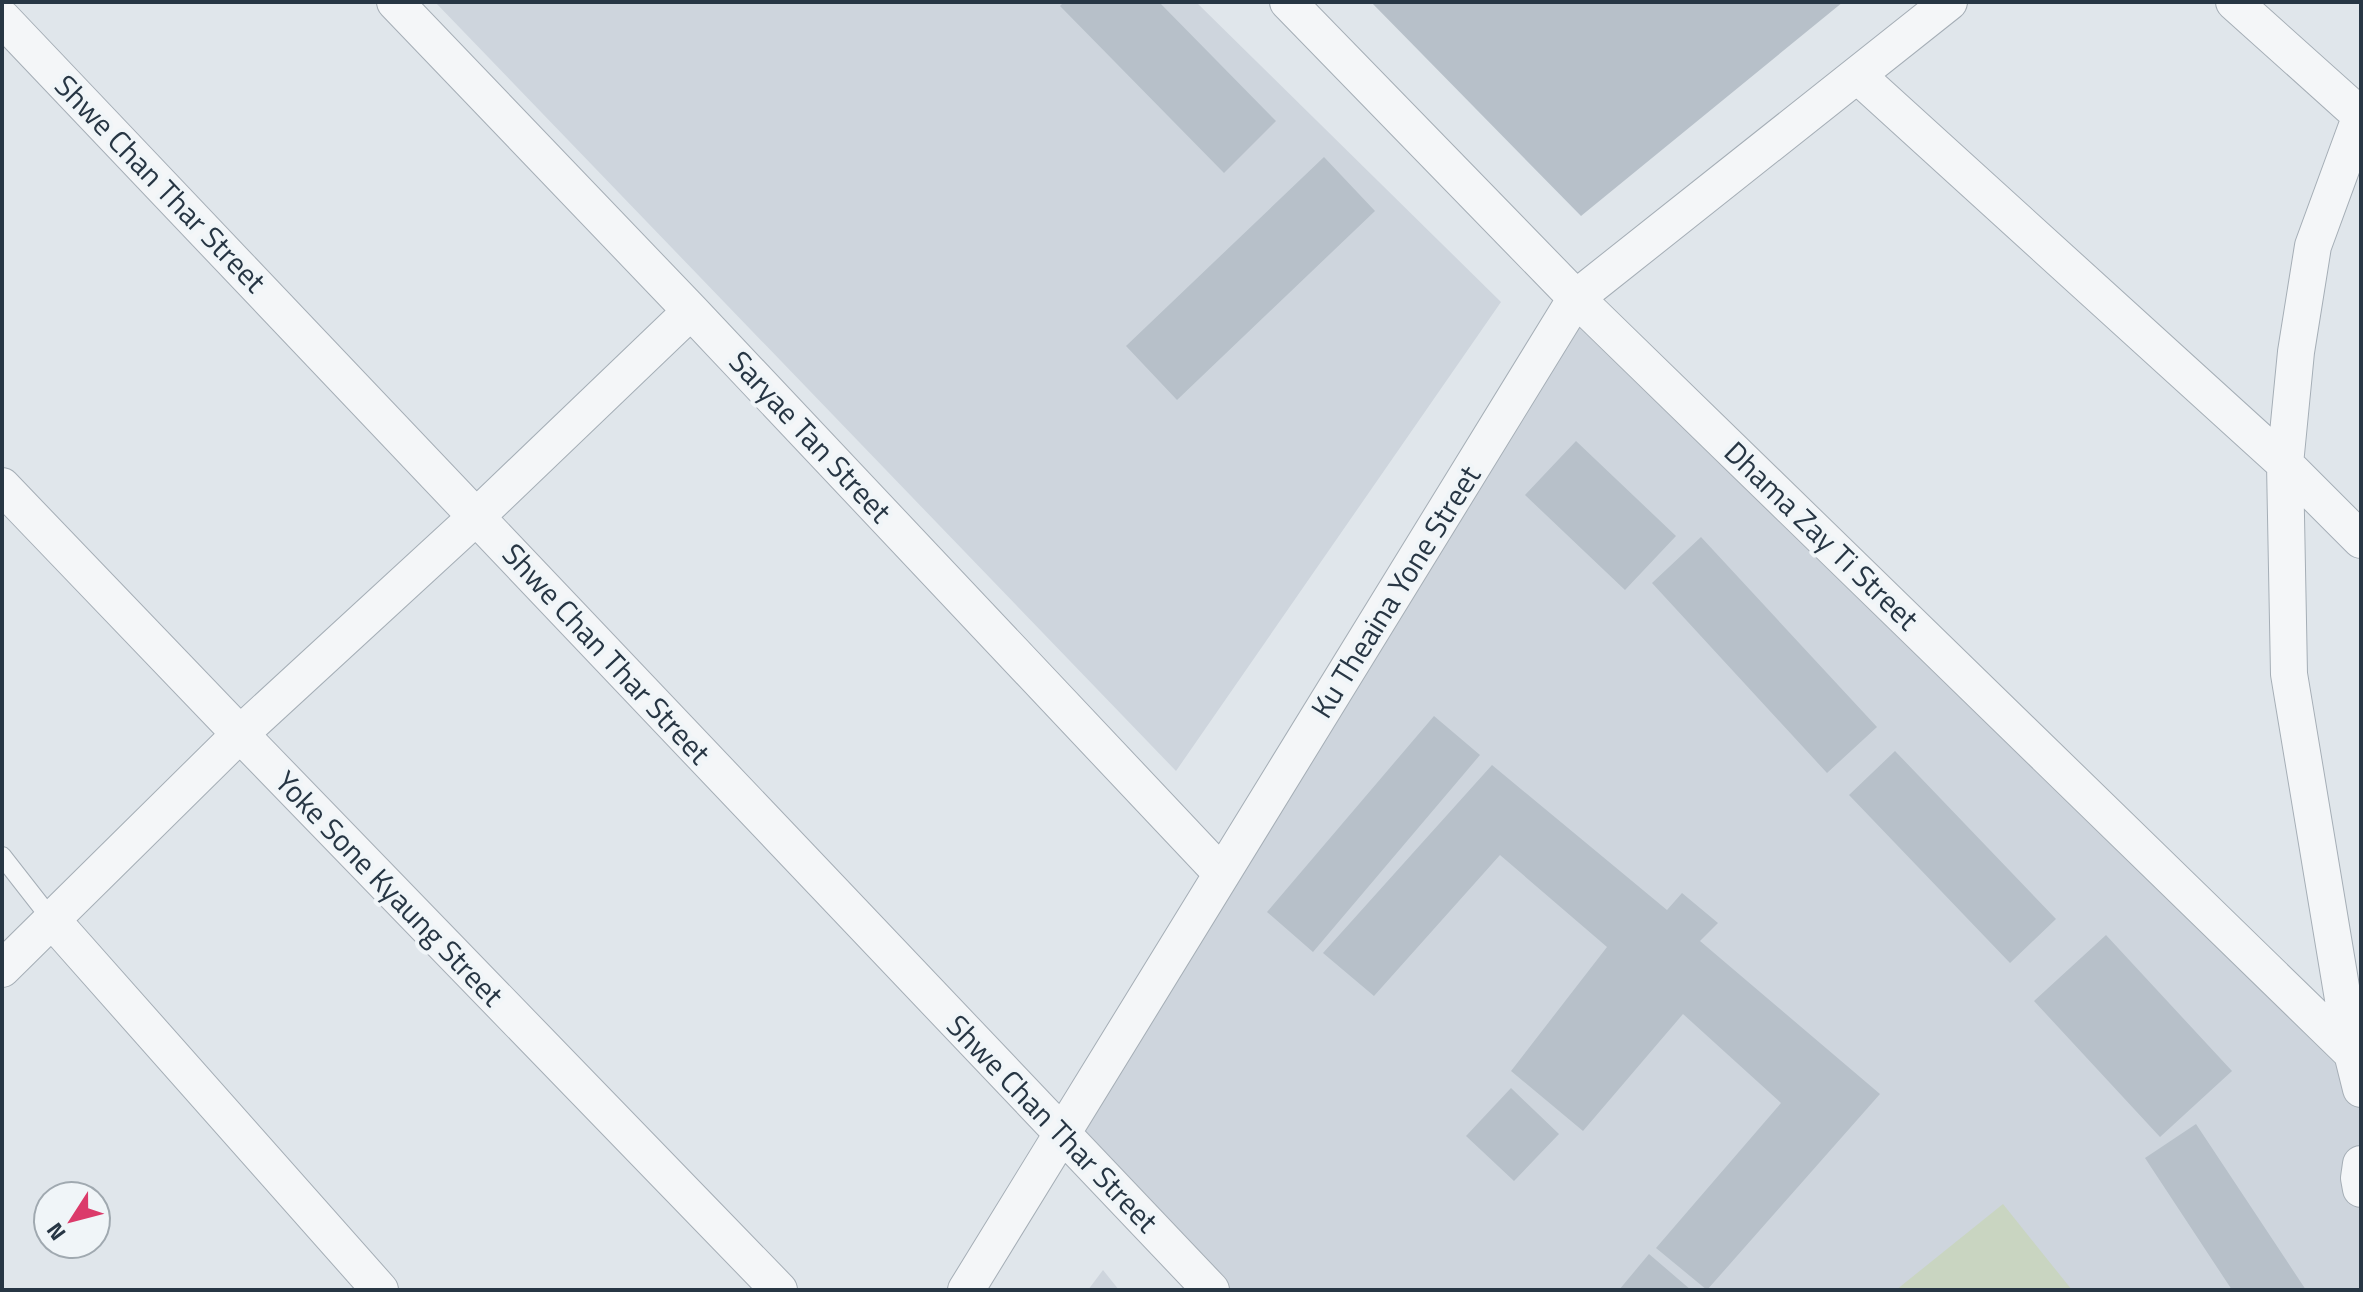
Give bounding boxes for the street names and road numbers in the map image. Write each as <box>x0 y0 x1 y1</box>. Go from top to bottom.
street label: Shwe Chan Thar Street <box>44 64 278 303</box>
street label: Saryae Tan Street <box>719 340 903 533</box>
street label: Dhama Zay Ti Street <box>1714 430 1930 641</box>
street label: Ku Theaina Yone Street <box>1299 456 1492 727</box>
street label: Shwe Chan Thar Street <box>492 532 722 775</box>
street label: Yoke Sone Kyaung Street <box>265 760 515 1017</box>
street label: Shwe Chan Thar Street <box>936 1004 1170 1243</box>

